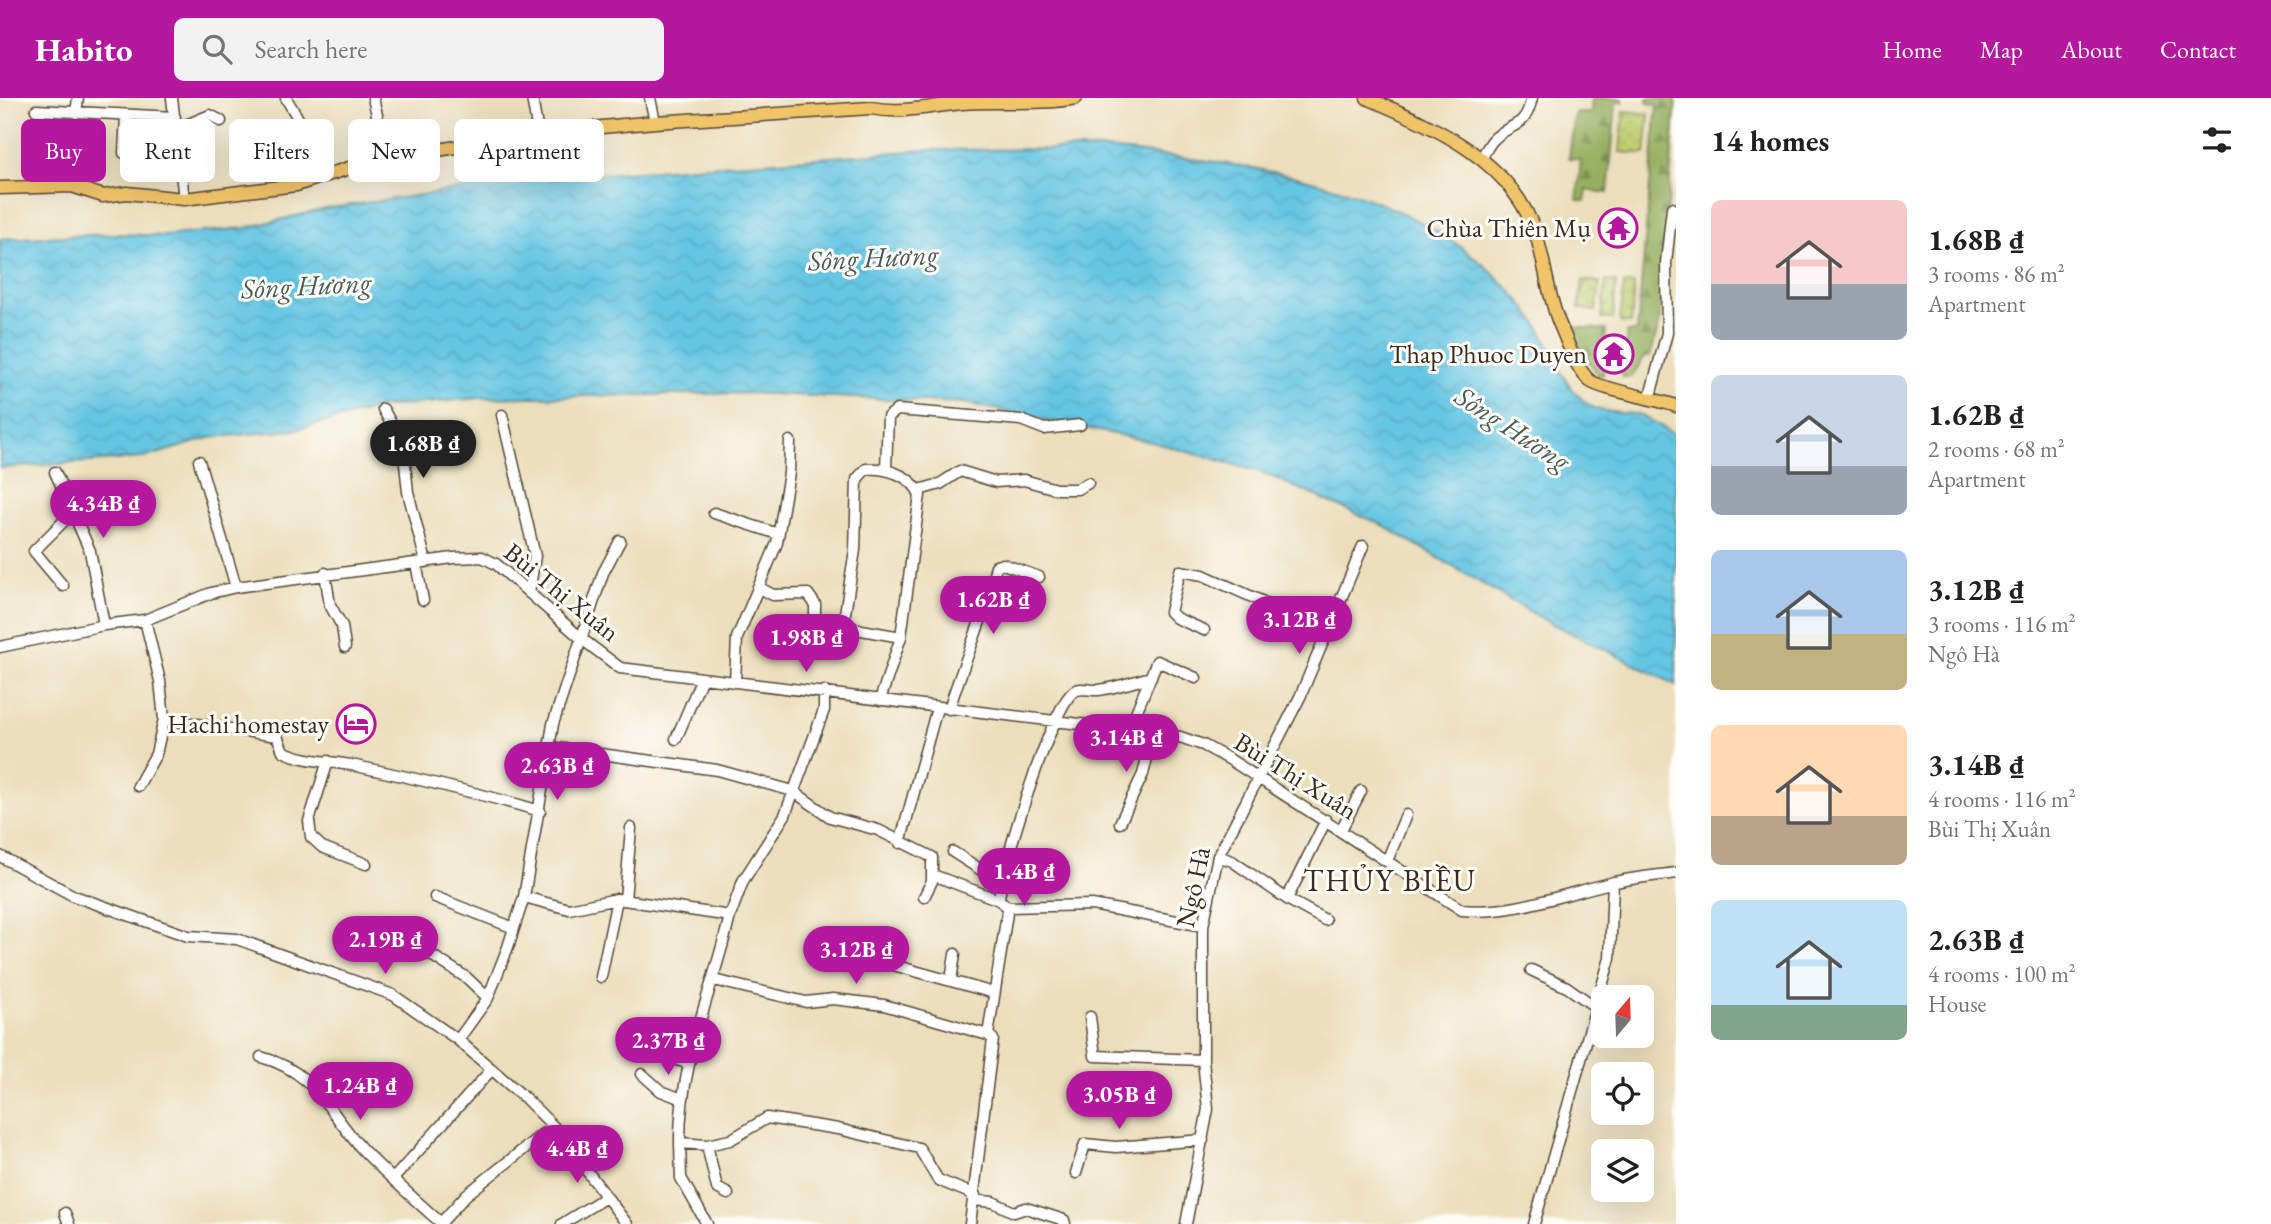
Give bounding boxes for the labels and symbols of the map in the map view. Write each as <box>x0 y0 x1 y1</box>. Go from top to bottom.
temple icon: Chùa Thiên Mụ <box>1597 207 1639 249</box>
place label: Chùa Thiên Mụ <box>1426 211 1591 245</box>
water label: Sông Hương <box>806 236 940 278</box>
water label: Sông Hương <box>239 264 373 306</box>
temple icon: Thap Phuoc Duyen <box>1593 333 1635 375</box>
place label: Thap Phuoc Duyen <box>1389 337 1587 371</box>
water label: Sông Hương <box>1448 377 1579 479</box>
pin: 1.68B ₫ <box>358 420 488 480</box>
pin: 4.34B ₫ <box>38 480 168 540</box>
street label: Bùi Thị Xuân <box>497 535 627 649</box>
pin: 1.62B ₫ <box>928 576 1058 636</box>
pin: 3.12B ₫ <box>1234 596 1364 656</box>
pin: 1.98B ₫ <box>741 614 871 674</box>
hotel icon: Hachi homestay <box>335 703 377 745</box>
place label: Hachi homestay <box>167 707 330 741</box>
pin: 3.14B ₫ <box>1061 714 1191 774</box>
street label: Bùi Thị Xuân <box>1228 725 1364 827</box>
pin: 2.63B ₫ <box>492 742 622 802</box>
street label: Ngô Hà <box>1168 843 1218 930</box>
pin: 1.4B ₫ <box>967 848 1081 908</box>
district label: THỦY BIỀU <box>1303 861 1477 900</box>
pin: 2.19B ₫ <box>320 916 450 976</box>
pin: 3.12B ₫ <box>791 926 921 986</box>
north arrow <box>1591 985 1654 1048</box>
pin: 2.37B ₫ <box>603 1018 733 1077</box>
pin: 1.24B ₫ <box>295 1062 425 1122</box>
pin: 3.05B ₫ <box>1054 1072 1184 1131</box>
pin: 4.4B ₫ <box>520 1126 634 1185</box>

